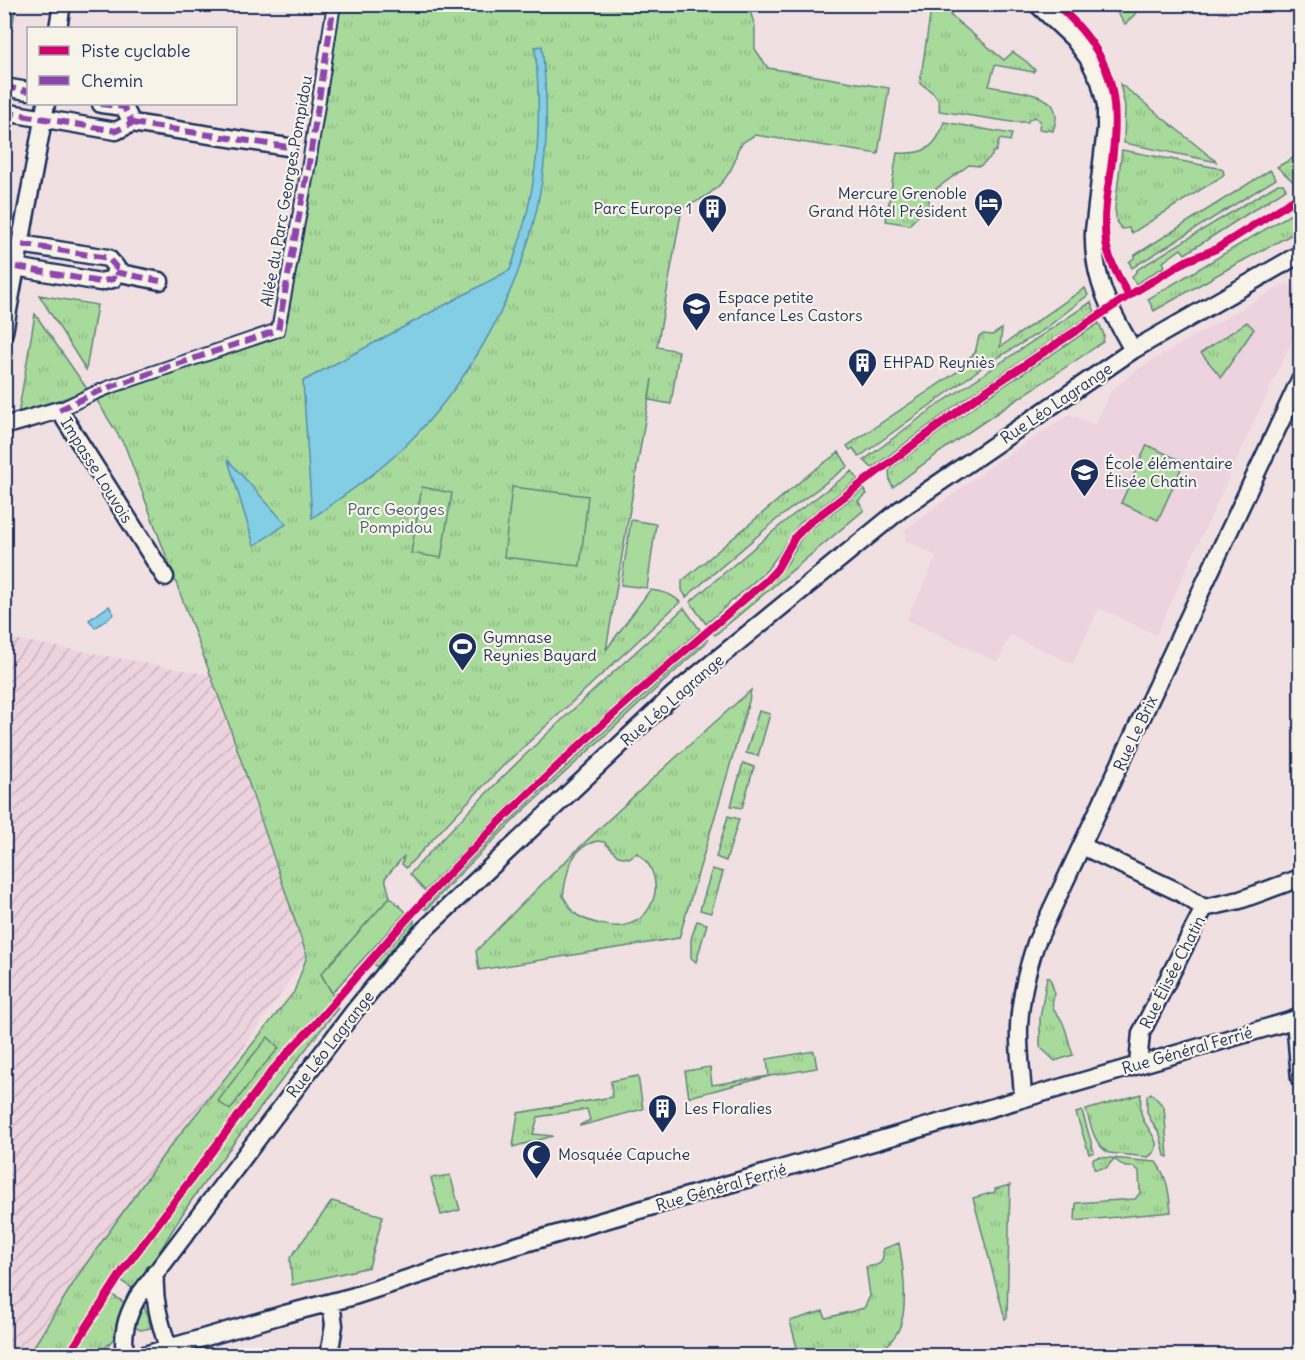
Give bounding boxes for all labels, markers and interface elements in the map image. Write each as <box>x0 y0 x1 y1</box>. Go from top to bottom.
legend <box>27 27 237 105</box>
text: Piste cyclable <box>81 39 190 62</box>
text: Chemin <box>81 69 143 92</box>
street label: Allée du Parc Georges Pompidou <box>256 74 316 308</box>
place label: Mercure Grenoble Grand Hôtel Président <box>808 183 968 221</box>
hotel icon: Mercure Grenoble Grand Hôtel Président <box>972 186 1004 228</box>
building icon: Parc Europe 1 <box>697 192 729 234</box>
place label: Parc Europe 1 <box>594 198 692 218</box>
place label: Espace petite enfance Les Castors <box>718 287 862 325</box>
school or university icon: Espace petite enfance Les Castors <box>681 290 713 332</box>
building icon: EHPAD Reyniès <box>846 346 878 388</box>
place label: EHPAD Reyniès <box>883 352 995 372</box>
street label: Rue Léo Lagrange <box>996 358 1116 448</box>
street label: Impasse Louvois <box>57 414 137 526</box>
place label: École élémentaire Élisée Chatin <box>1105 453 1233 491</box>
school or university icon: École élémentaire Élisée Chatin <box>1068 456 1100 498</box>
park label: Parc Georges Pompidou <box>347 499 445 537</box>
place label: Gymnase Reynies Bayard <box>483 627 597 665</box>
sports icon: Gymnase Reynies Bayard <box>446 630 478 672</box>
street label: Rue Léo Lagrange <box>616 650 728 750</box>
street label: Rue Le Brix <box>1109 692 1161 774</box>
street label: Rue Élisée Chatin <box>1135 912 1209 1032</box>
street label: Rue Léo Lagrange <box>282 986 378 1102</box>
street label: Rue Général Ferrié <box>1119 1022 1255 1078</box>
building icon: Les Floralies <box>647 1092 679 1134</box>
place label: Les Floralies <box>684 1098 772 1118</box>
mosque icon: Mosquée Capuche <box>521 1138 553 1180</box>
place label: Mosquée Capuche <box>558 1144 690 1164</box>
street label: Rue Général Ferrié <box>653 1159 789 1215</box>

